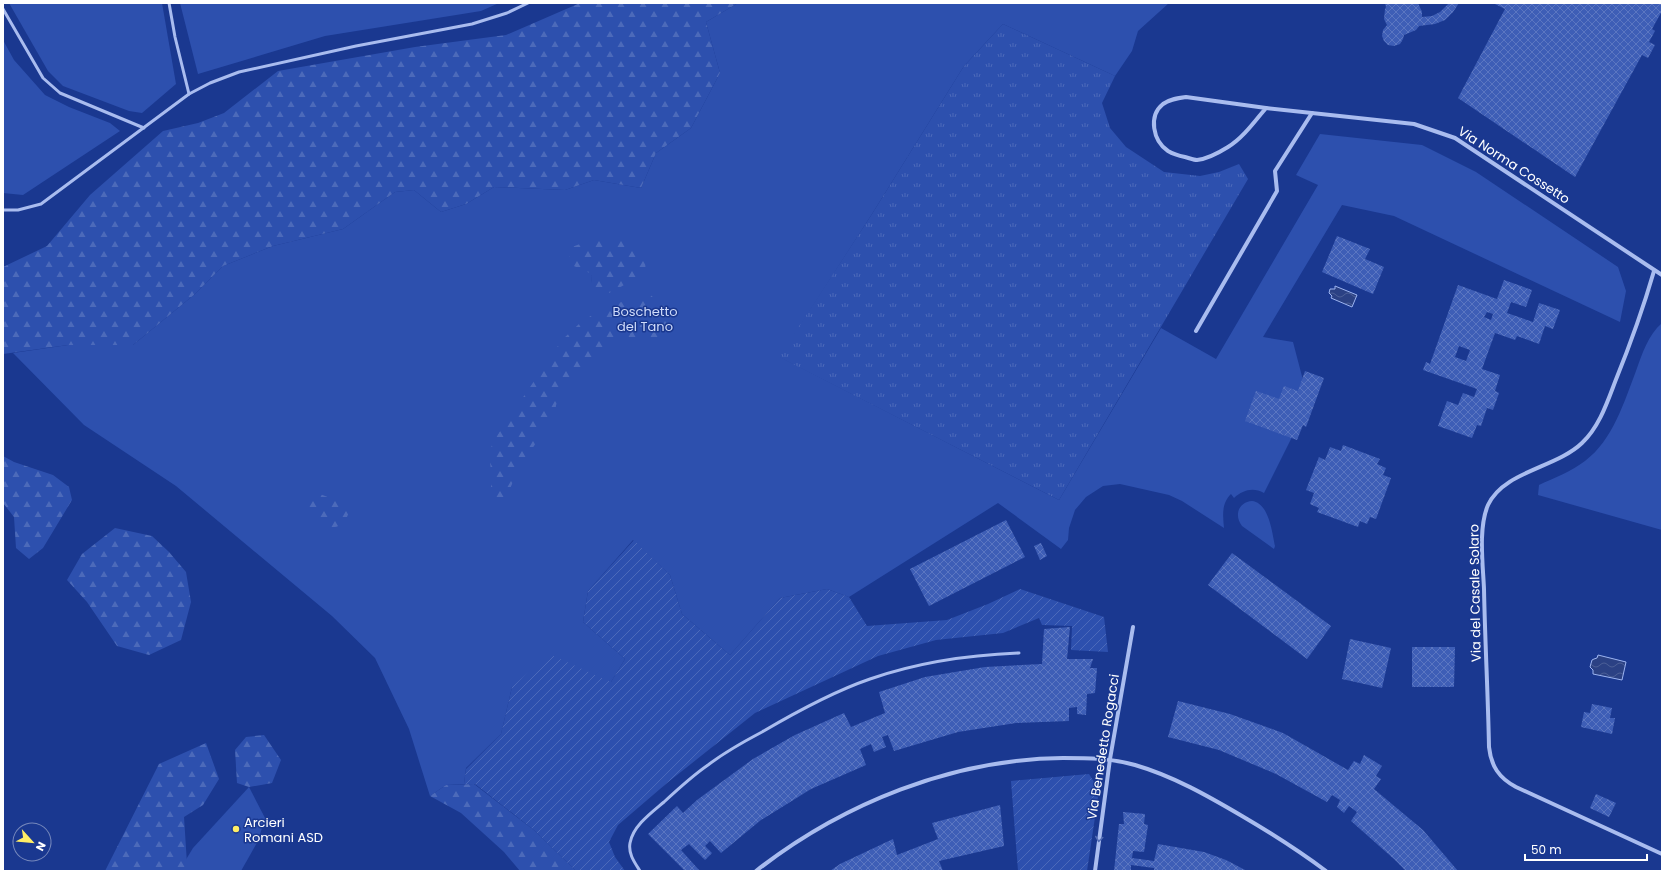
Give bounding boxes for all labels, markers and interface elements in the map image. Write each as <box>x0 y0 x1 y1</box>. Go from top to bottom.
street label: Via Norma Cossetto <box>1454 122 1574 208</box>
park label: Boschetto del Tano <box>612 302 678 336</box>
street label: Via del Casale Solaro <box>1464 524 1486 662</box>
street label: Via Benedetto Rogacci <box>1082 673 1124 821</box>
place label: Arcieri Romani ASD <box>244 813 323 847</box>
north arrow <box>12 822 52 862</box>
marker: Arcieri Romani ASD <box>231 824 241 834</box>
one-way arrow <box>1095 836 1104 842</box>
scale bar <box>1525 836 1647 862</box>
text: N <box>32 839 50 854</box>
text: 50 m <box>1531 841 1562 858</box>

